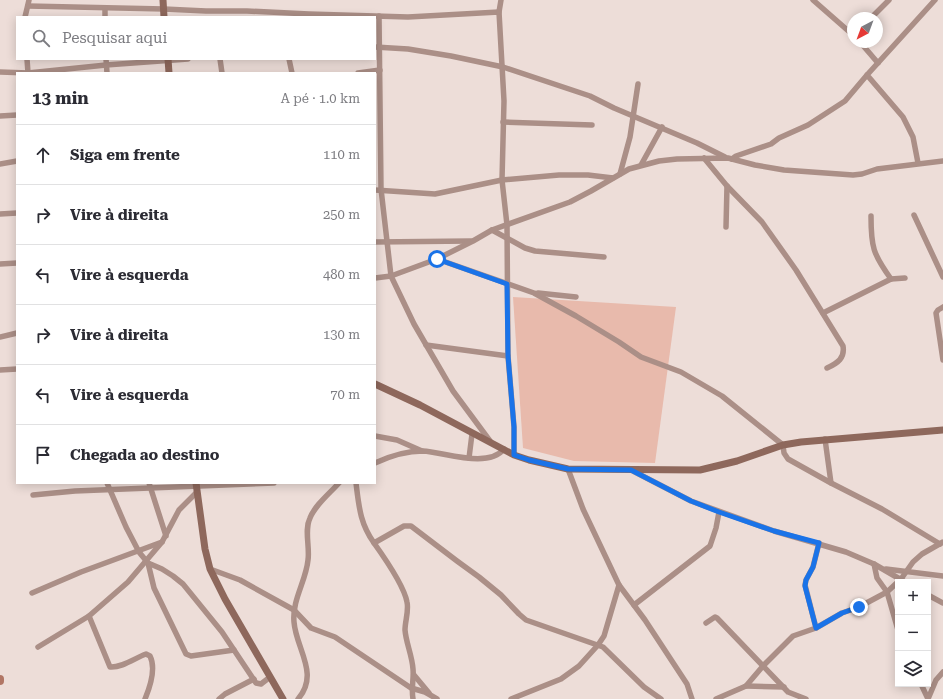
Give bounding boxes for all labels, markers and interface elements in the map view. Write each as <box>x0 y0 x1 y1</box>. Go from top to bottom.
north arrow <box>847 12 883 48</box>
search box <box>16 16 376 60</box>
icon: search <box>30 27 52 49</box>
text: Pesquisar aqui <box>62 29 167 47</box>
text: 13 min <box>32 88 89 108</box>
text: A pé · 1.0 km <box>281 91 360 106</box>
icon: ahead <box>32 144 54 166</box>
text: Siga em frente <box>70 146 180 164</box>
text: 110 m <box>323 147 360 162</box>
icon: right <box>32 204 54 226</box>
text: Vire à direita <box>70 206 168 224</box>
text: 250 m <box>323 207 360 222</box>
route start <box>428 250 446 268</box>
icon: left <box>32 264 54 286</box>
text: Vire à esquerda <box>70 266 189 284</box>
text: 480 m <box>323 267 360 282</box>
icon: right <box>32 324 54 346</box>
text: Vire à direita <box>70 326 168 344</box>
text: 130 m <box>323 327 360 342</box>
icon: left <box>32 384 54 406</box>
text: Vire à esquerda <box>70 386 189 404</box>
text: 70 m <box>330 387 360 402</box>
icon: arrive <box>32 444 54 466</box>
text: Chegada ao destino <box>70 446 219 464</box>
map controls <box>895 579 931 687</box>
button: + <box>895 579 931 615</box>
route end <box>850 598 868 616</box>
button: − <box>895 615 931 651</box>
button: layers <box>895 651 931 687</box>

